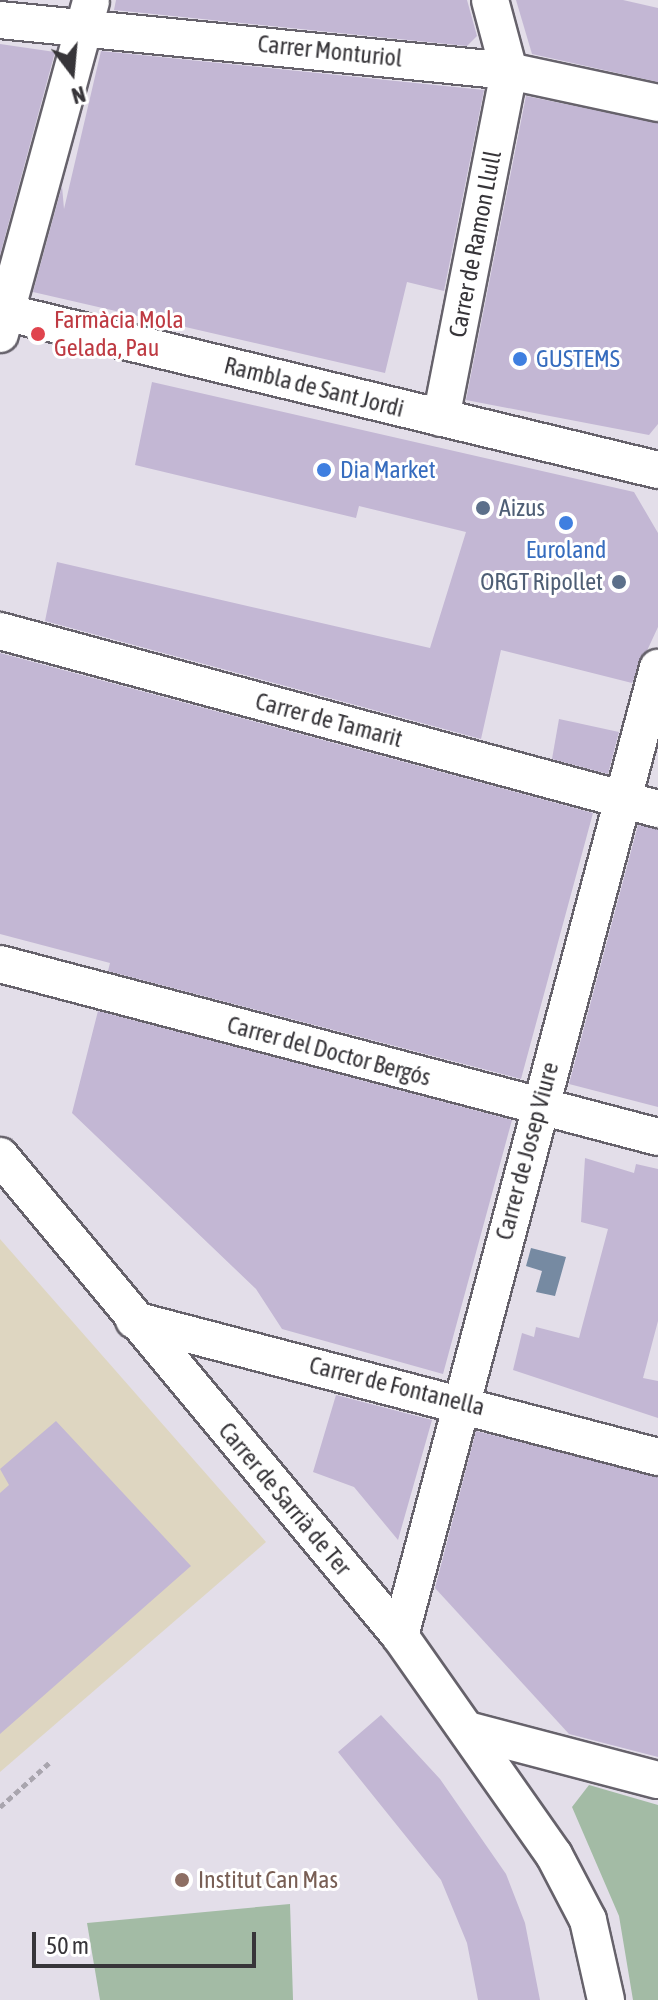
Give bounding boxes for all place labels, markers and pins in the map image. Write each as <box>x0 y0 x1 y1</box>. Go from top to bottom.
place label: Farmàcia Mola Gelada, Pau <box>54 306 184 362</box>
marker: Farmàcia Mola Gelada, Pau <box>29 325 47 343</box>
place label: GUSTEMS <box>536 345 620 373</box>
marker: GUSTEMS <box>511 350 529 368</box>
place label: Dia Market <box>340 456 436 484</box>
marker: Dia Market <box>315 461 333 479</box>
place label: Aizus <box>499 494 545 522</box>
marker: Aizus <box>474 499 492 517</box>
marker: Euroland <box>557 514 575 532</box>
place label: Euroland <box>526 536 606 564</box>
place label: ORGT Ripollet <box>480 568 603 596</box>
marker: ORGT Ripollet <box>610 573 628 591</box>
place label: Institut Can Mas <box>198 1866 338 1894</box>
marker: Institut Can Mas <box>173 1871 191 1889</box>

